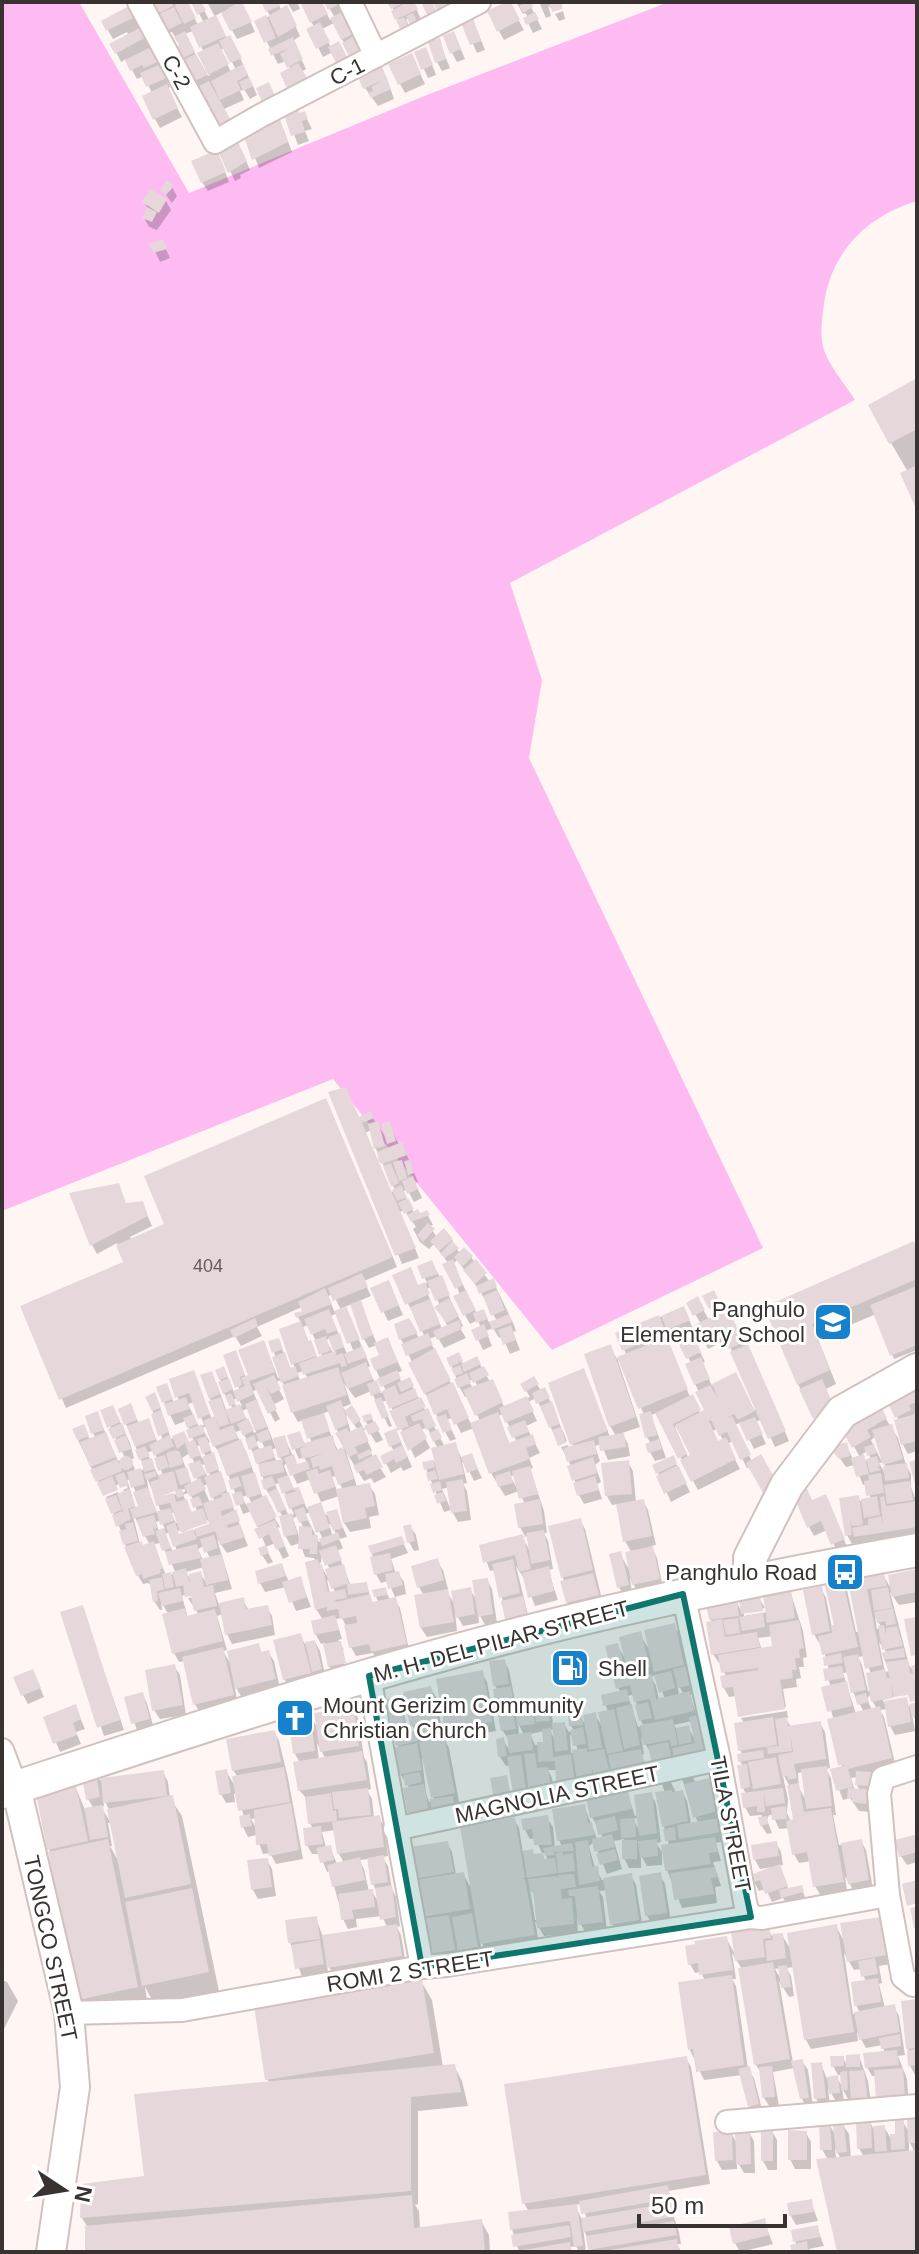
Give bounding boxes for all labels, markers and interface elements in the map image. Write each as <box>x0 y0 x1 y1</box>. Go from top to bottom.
street label: C-2 <box>157 51 196 94</box>
street label: C-1 <box>326 52 369 91</box>
house number: 404 <box>193 1256 223 1276</box>
place label: Panghulo Elementary School <box>620 1297 805 1347</box>
school or university icon: Panghulo Elementary School <box>812 1301 854 1343</box>
bus stop icon: Panghulo Road <box>824 1551 866 1593</box>
place label: Panghulo Road <box>665 1560 817 1585</box>
street label: M. H. DEL PILAR STREET <box>371 1595 632 1688</box>
fuel station icon: Shell <box>549 1647 591 1689</box>
place label: Shell <box>598 1656 647 1681</box>
place label: Mount Gerizim Community Christian Church <box>323 1693 583 1743</box>
church icon: Mount Gerizim Community Christian Church <box>274 1697 316 1739</box>
street label: TILA STREET <box>705 1754 756 1894</box>
street label: MAGNOLIA STREET <box>453 1761 661 1828</box>
street label: TONGCO STREET <box>19 1853 82 2043</box>
street label: ROMI 2 STREET <box>325 1946 495 1997</box>
north arrow <box>24 2150 104 2230</box>
scale bar <box>639 2178 785 2228</box>
text: N <box>69 2184 97 2204</box>
text: 50 m <box>651 2192 704 2219</box>

